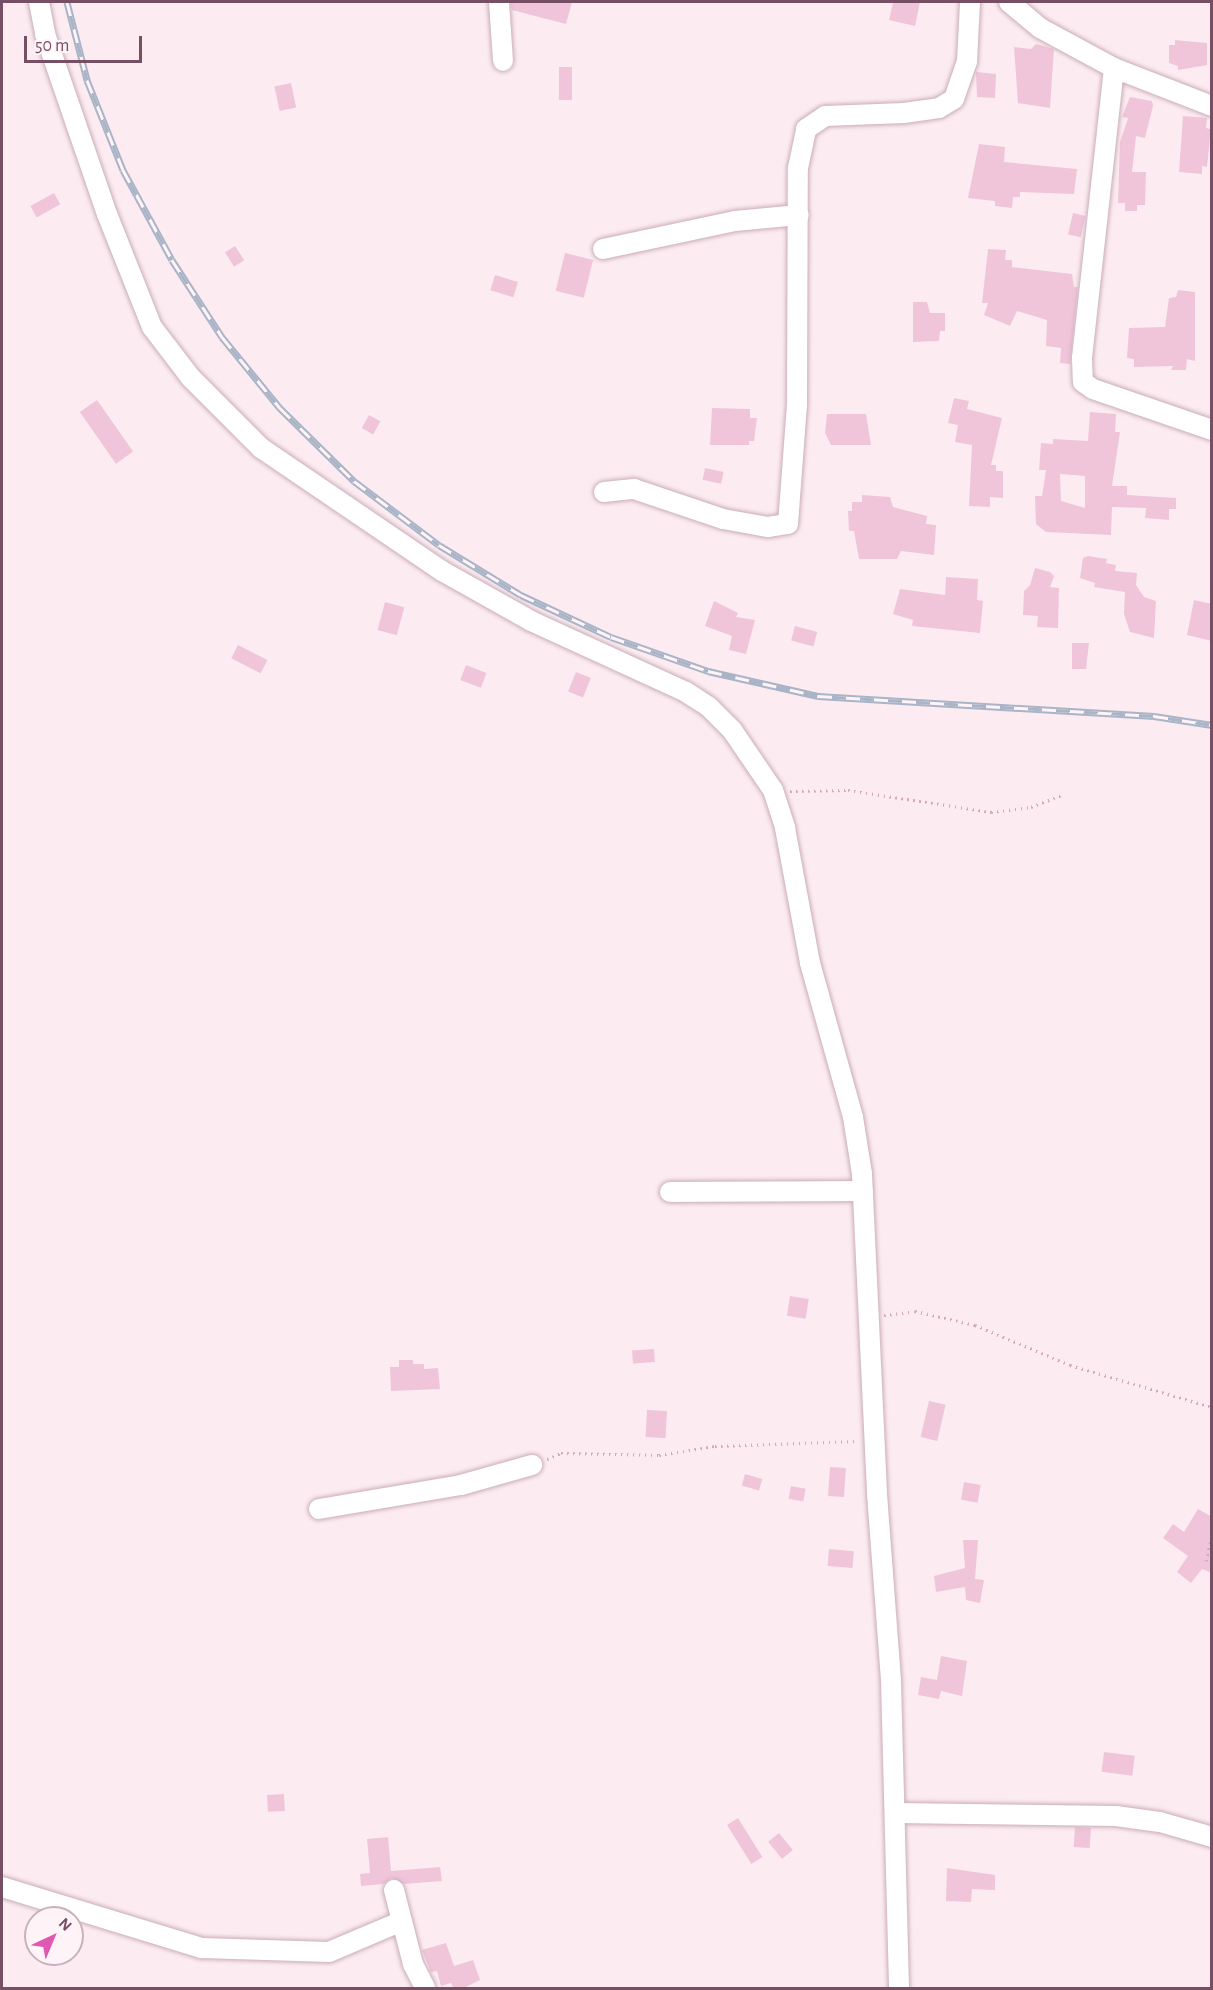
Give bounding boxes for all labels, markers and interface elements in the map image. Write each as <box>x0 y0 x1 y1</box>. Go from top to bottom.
scale bar <box>27 24 146 62</box>
text: 50 m <box>35 37 69 55</box>
north arrow <box>24 1906 84 1966</box>
text: N <box>56 1915 75 1934</box>

